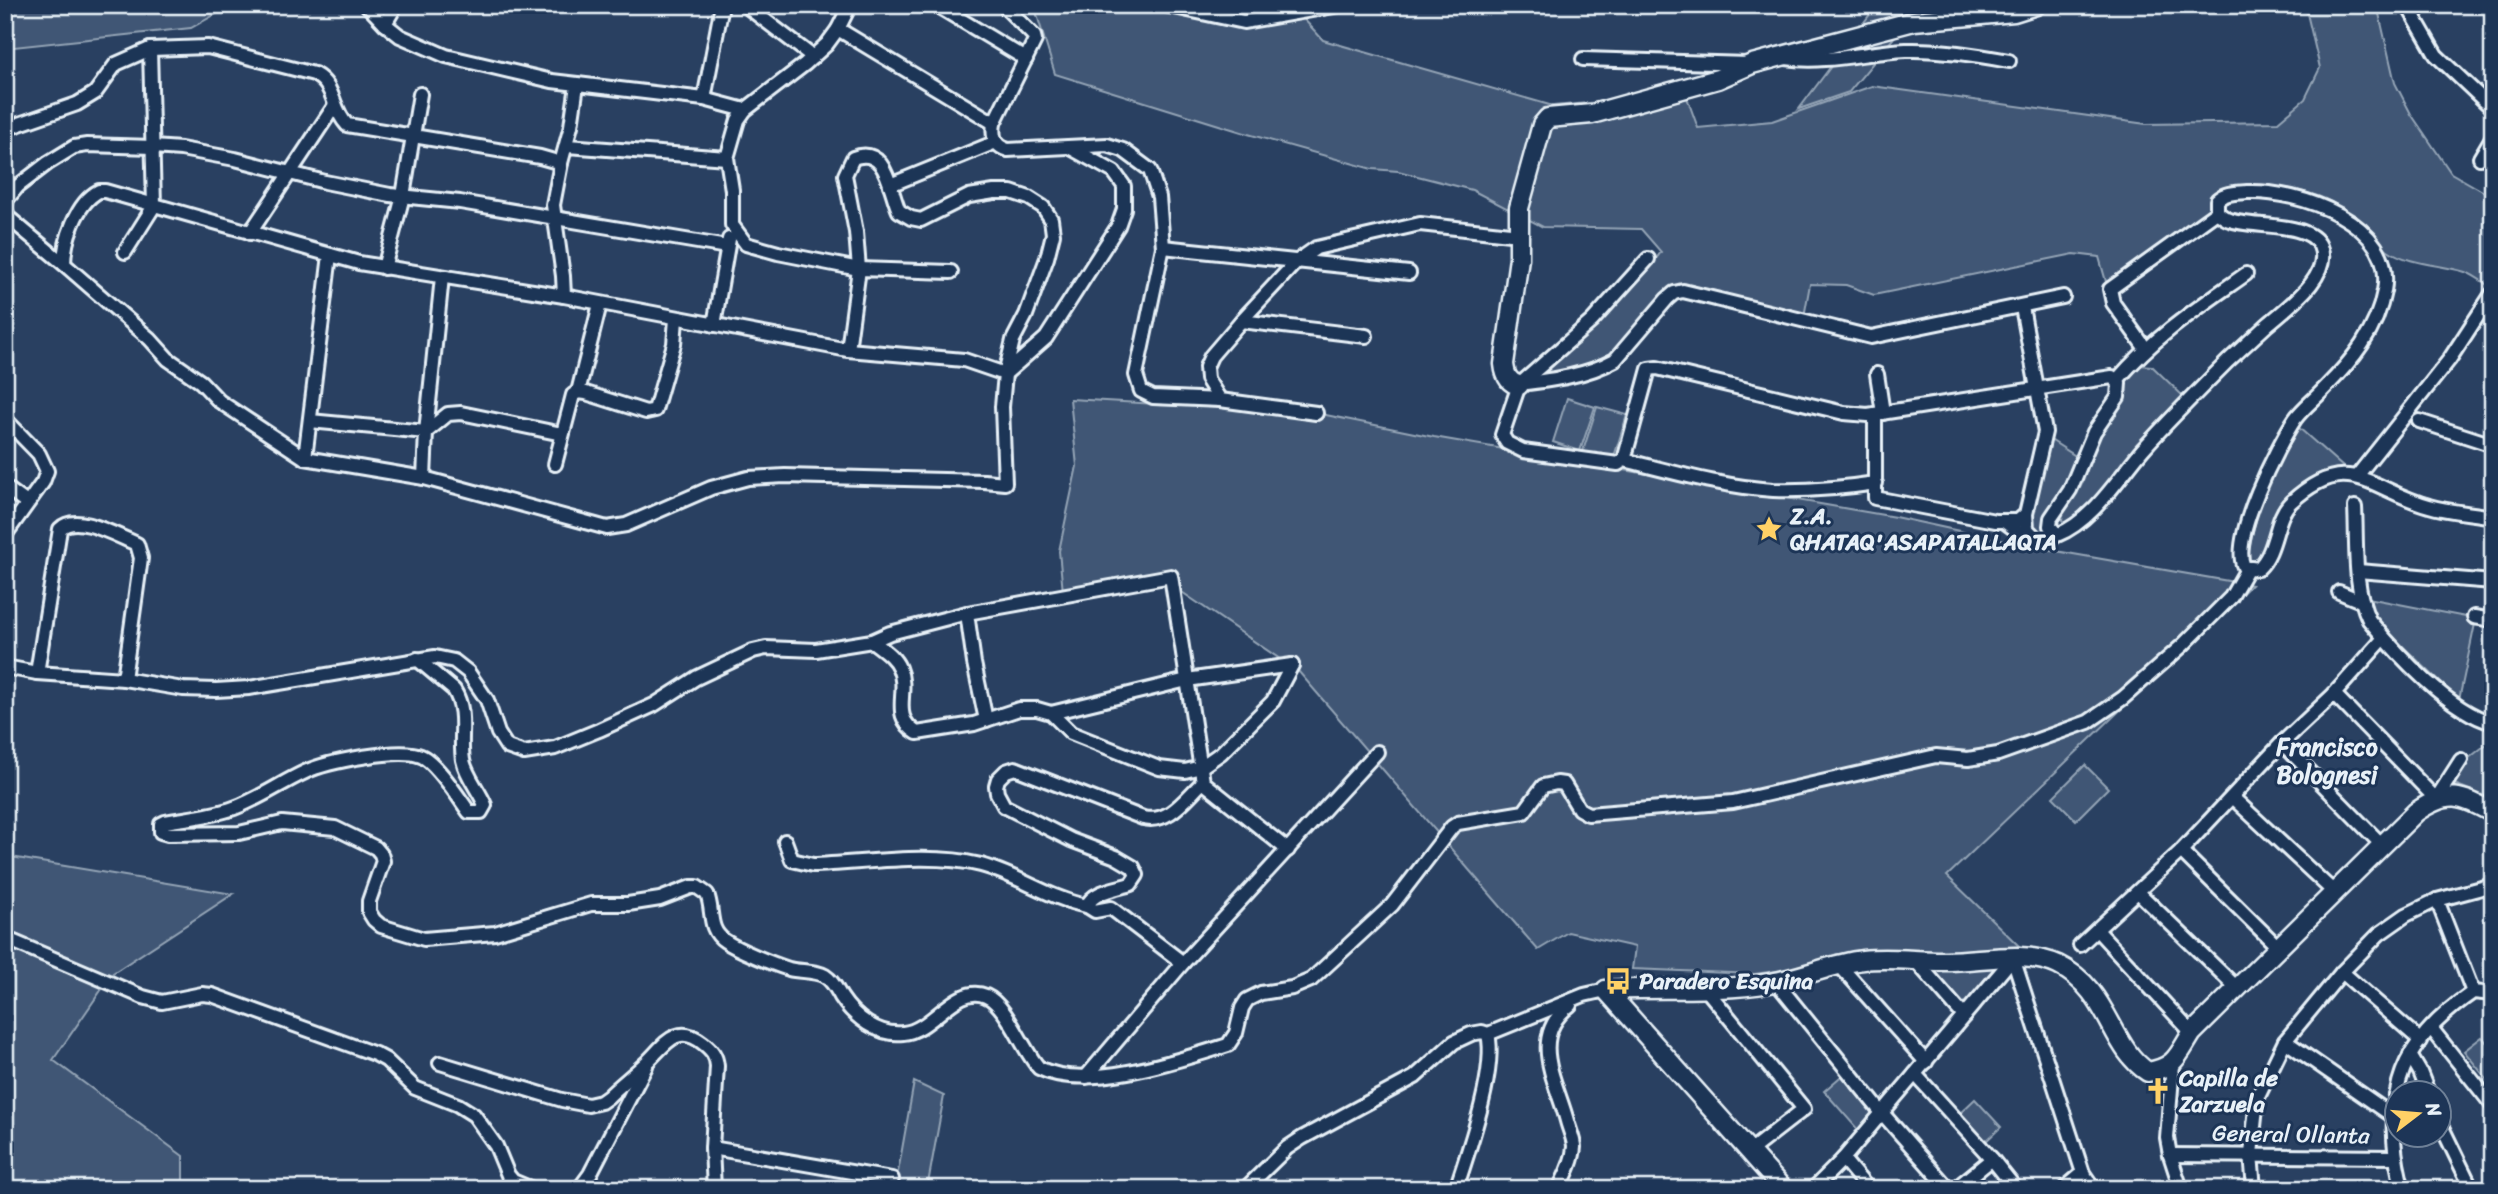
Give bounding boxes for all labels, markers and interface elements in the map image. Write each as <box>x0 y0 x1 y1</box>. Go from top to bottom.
place label: Z.A. QHATAQ'ASAPATALLAQTA <box>1789 496 2057 563</box>
place icon: Z.A. QHATAQ'ASAPATALLAQTA <box>1754 514 1784 544</box>
district label: Francisco Bolognesi <box>2275 726 2379 796</box>
place label: Paradero Esquina <box>1639 961 1813 1002</box>
bus stop icon: Paradero Esquina <box>1603 966 1633 996</box>
place label: Capilla de Zarzuela <box>2178 1058 2278 1125</box>
church icon: Capilla de Zarzuela <box>2143 1076 2173 1106</box>
north arrow <box>2382 1078 2452 1148</box>
text: N <box>2416 1098 2452 1121</box>
street label: General Ollanta <box>2212 1113 2371 1156</box>

